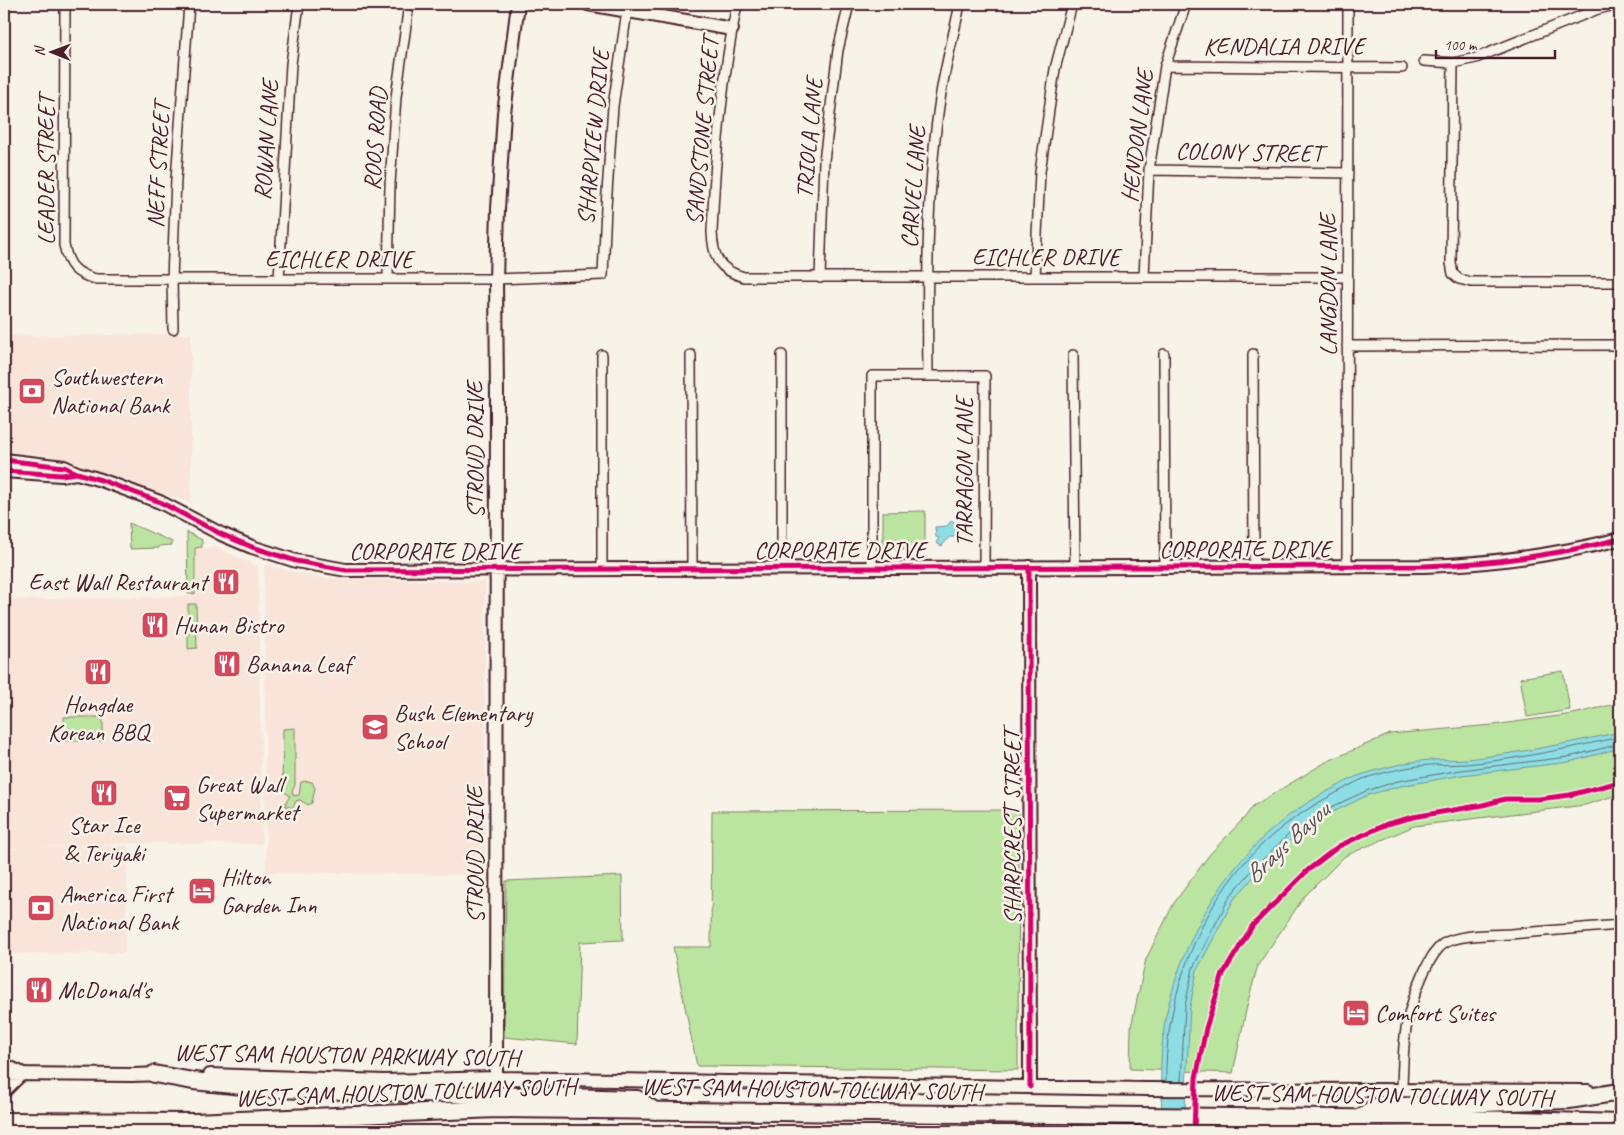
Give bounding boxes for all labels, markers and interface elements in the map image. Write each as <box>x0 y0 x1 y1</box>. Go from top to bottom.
north arrow <box>28 28 78 78</box>
scale bar <box>1436 28 1555 60</box>
street label: SANDSTONE STREET <box>679 31 726 226</box>
street label: KENDALIA DRIVE <box>1204 31 1367 61</box>
text: 100 m <box>1444 36 1478 55</box>
text: N <box>31 45 48 56</box>
street label: SHARPVIEW DRIVE <box>570 45 616 226</box>
street label: HENDON LANE <box>1114 65 1160 204</box>
street label: TRIOLA LANE <box>789 74 829 200</box>
street label: ROWAN LANE <box>247 76 285 201</box>
street label: ROOS ROAD <box>356 85 394 191</box>
street label: LEADER STREET <box>31 90 61 245</box>
street label: NEFF STREET <box>140 96 177 229</box>
street label: CARVEL LANE <box>894 122 932 249</box>
street label: COLONY STREET <box>1175 136 1329 168</box>
street label: LANGDON LANE <box>1313 211 1343 356</box>
street label: EICHLER DRIVE <box>972 242 1123 272</box>
street label: EICHLER DRIVE <box>265 244 416 274</box>
place label: Southwestern National Bank <box>51 362 172 420</box>
bank icon: Southwestern National Bank <box>17 376 47 406</box>
street label: STROUD DRIVE <box>460 378 490 518</box>
street label: TARRAGON LANE <box>949 394 979 547</box>
street label: CORPORATE DRIVE <box>1159 534 1334 564</box>
street label: CORPORATE DRIVE <box>754 535 929 565</box>
street label: CORPORATE DRIVE <box>349 536 524 566</box>
place label: East Wall Restaurant <box>29 567 210 597</box>
restaurant icon: East Wall Restaurant <box>211 567 241 597</box>
restaurant icon: Hunan Bistro <box>140 610 170 640</box>
place label: Hunan Bistro <box>174 610 285 640</box>
restaurant icon: Banana Leaf <box>212 649 242 679</box>
place label: Banana Leaf <box>246 649 356 679</box>
restaurant icon: Hongdae Korean BBQ <box>83 657 113 687</box>
place label: Hongdae Korean BBQ <box>48 689 151 747</box>
place label: Bush Elementary School <box>394 698 534 756</box>
school or university icon: Bush Elementary School <box>360 712 390 742</box>
street label: SHARPCREST STREET <box>997 724 1027 924</box>
place label: Great Wall Supermarket <box>196 769 301 827</box>
restaurant icon: Star Ice & Teriyaki <box>89 778 119 808</box>
supermarket icon: Great Wall Supermarket <box>162 783 192 813</box>
street label: STROUD DRIVE <box>460 783 490 923</box>
water label: Brays Bayou <box>1237 793 1339 890</box>
place label: Star Ice & Teriyaki <box>64 810 147 868</box>
place label: Hilton Garden Inn <box>221 862 317 920</box>
hotel icon: Hilton Garden Inn <box>187 876 217 906</box>
place label: America First National Bank <box>60 879 181 937</box>
bank icon: America First National Bank <box>26 893 56 923</box>
restaurant icon: McDonald's <box>24 975 54 1005</box>
place label: McDonald's <box>58 975 154 1005</box>
hotel icon: Comfort Suites <box>1341 998 1371 1028</box>
place label: Comfort Suites <box>1375 998 1497 1028</box>
street label: WEST SAM HOUSTON PARKWAY SOUTH <box>174 1037 523 1073</box>
street label: WEST SAM HOUSTON TOLLWAY SOUTH <box>235 1071 580 1113</box>
street label: WEST SAM HOUSTON TOLLWAY SOUTH <box>641 1071 986 1107</box>
street label: WEST SAM HOUSTON TOLLWAY SOUTH <box>1211 1077 1556 1113</box>

